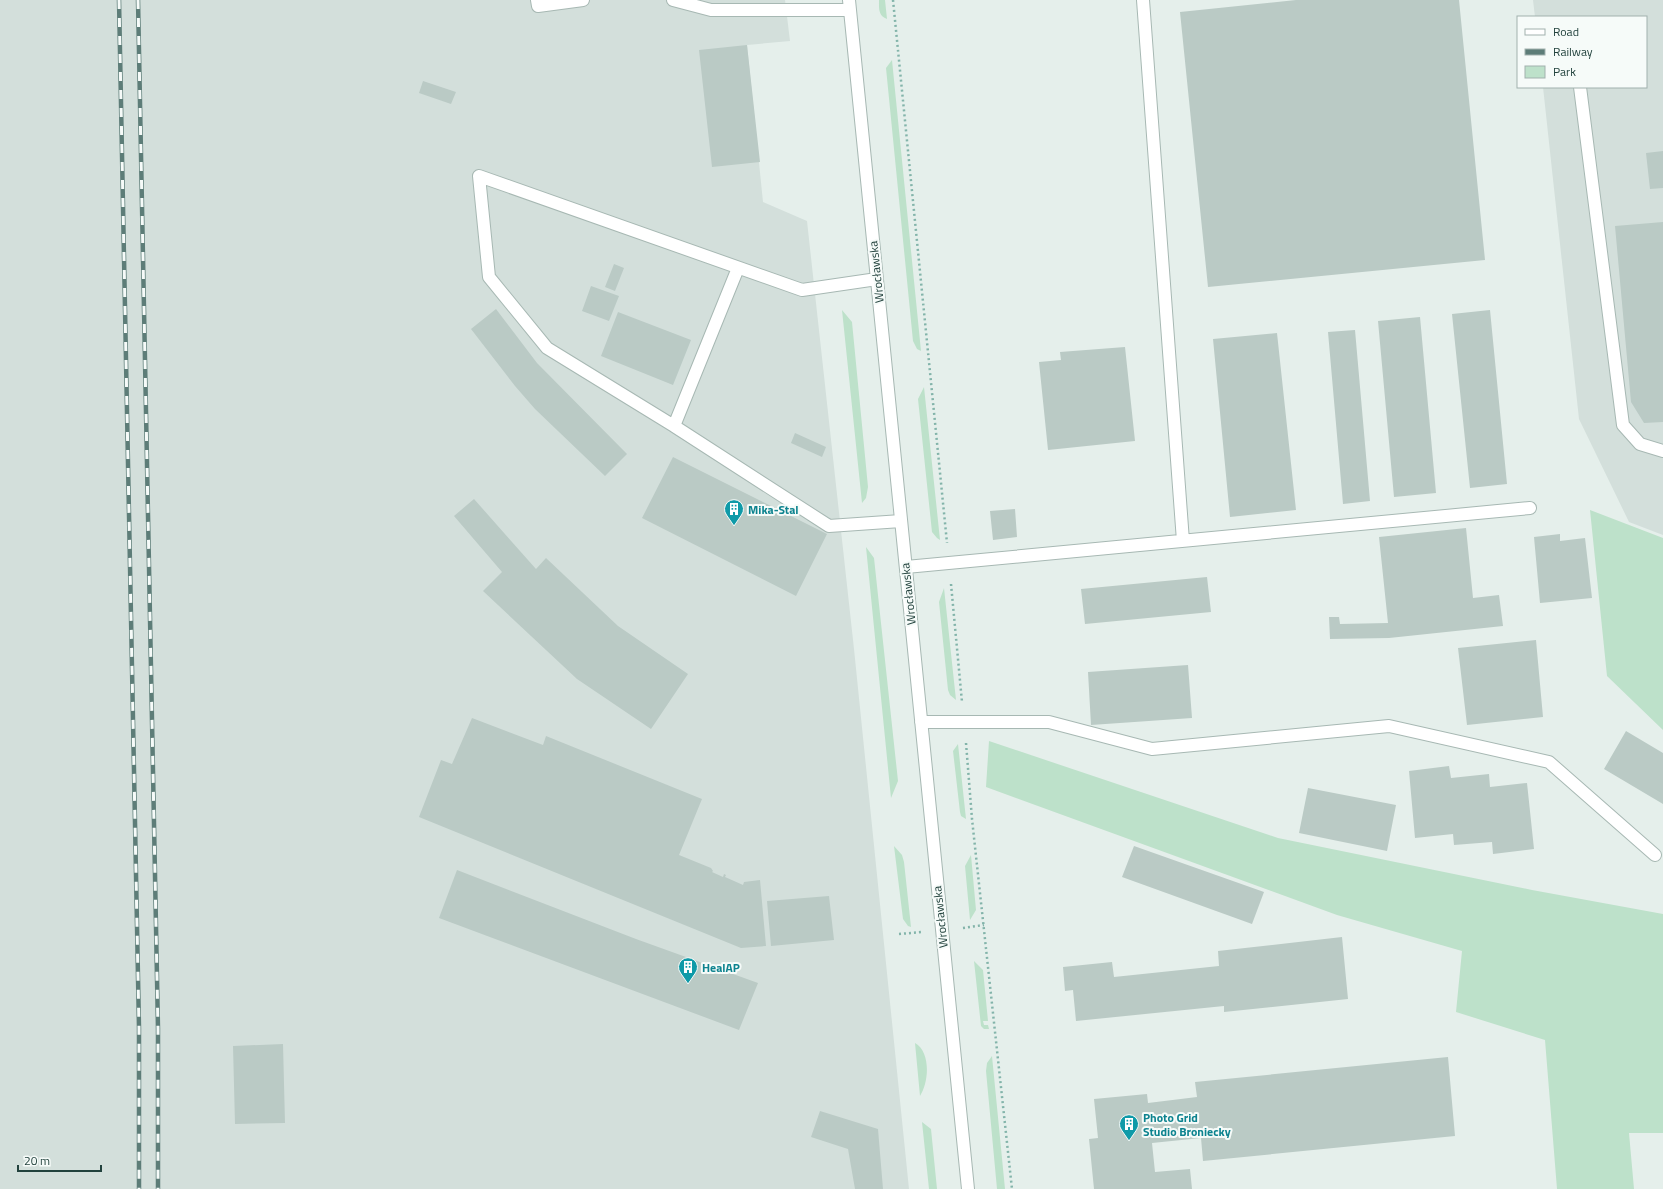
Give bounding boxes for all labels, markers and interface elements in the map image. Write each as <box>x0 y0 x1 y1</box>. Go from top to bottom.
legend <box>1517 16 1647 88</box>
text: Road <box>1553 22 1579 41</box>
text: Railway <box>1553 42 1593 61</box>
text: Park <box>1553 62 1576 81</box>
street label: Wrocławska <box>863 240 889 304</box>
building icon: Mika-Stal <box>723 498 745 526</box>
place label: Mika-Stal <box>748 500 799 519</box>
street label: Wrocławska <box>895 562 921 626</box>
street label: Wrocławska <box>927 885 953 949</box>
building icon: HealAP <box>677 956 699 984</box>
place label: HealAP <box>702 958 740 977</box>
place label: Photo Grid Studio Broniecky <box>1143 1108 1231 1141</box>
building icon: Photo Grid Studio Broniecky <box>1118 1113 1140 1141</box>
scale bar <box>18 1147 101 1173</box>
text: 20 m <box>24 1151 50 1170</box>

